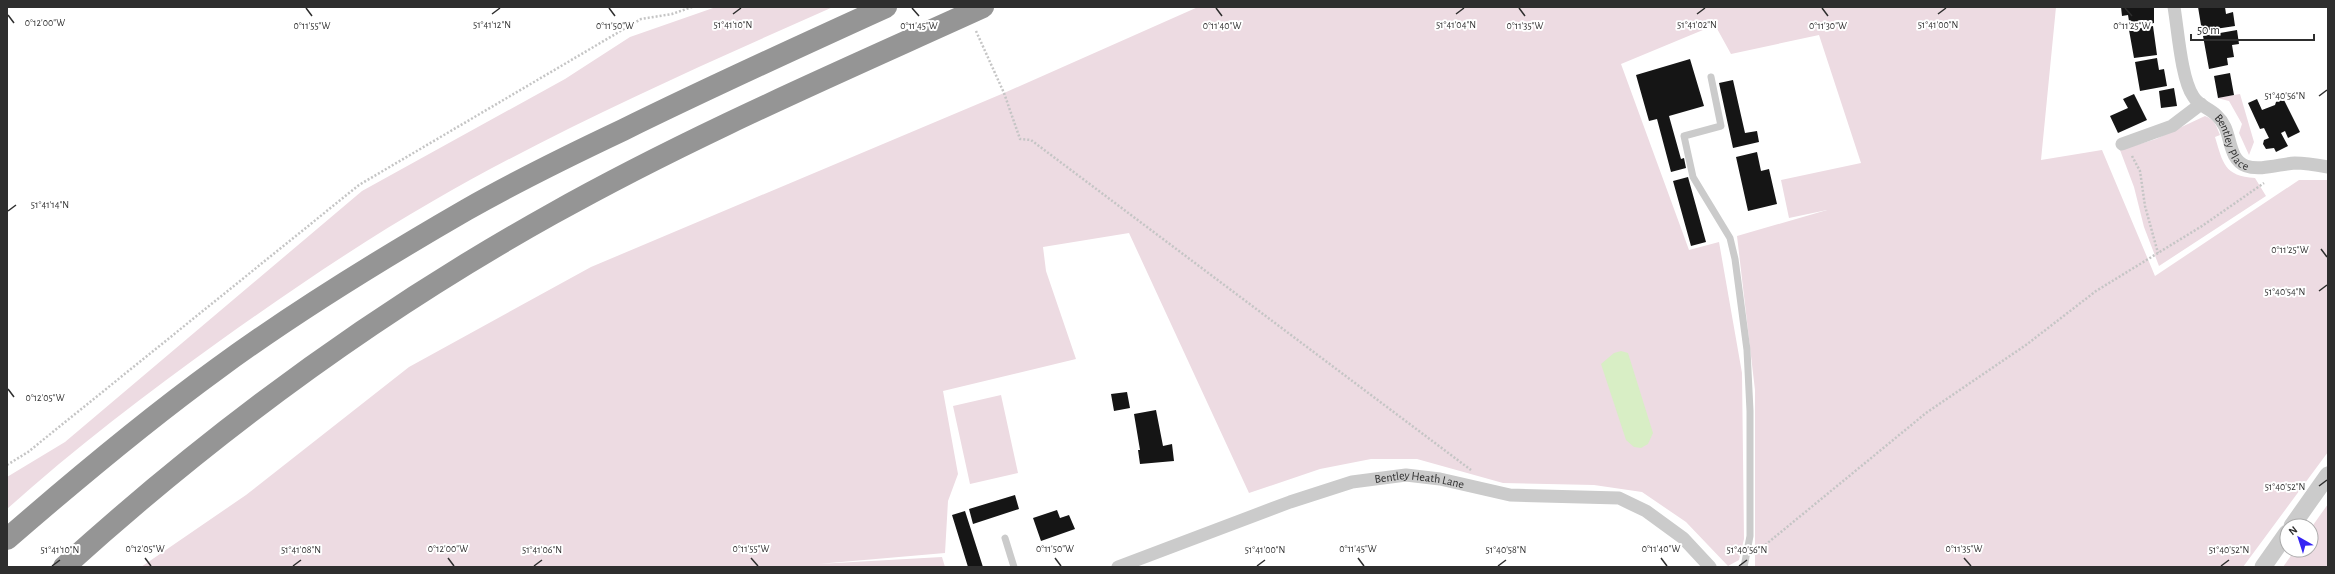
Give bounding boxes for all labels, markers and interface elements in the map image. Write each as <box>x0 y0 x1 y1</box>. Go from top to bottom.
scale bar <box>2191 16 2314 42</box>
text: 0°12'00"W <box>25 18 65 28</box>
text: 51°41'12"N <box>473 20 511 30</box>
text: 51°41'10"N <box>714 20 752 30</box>
text: 51°41'04"N <box>1436 20 1476 30</box>
text: 51°41'02"N <box>1677 20 1717 30</box>
text: 51°41'00"N <box>1918 20 1958 30</box>
text: 0°11'55"W <box>294 21 331 31</box>
text: 0°11'50"W <box>596 21 634 31</box>
text: 0°11'45"W <box>900 21 938 31</box>
text: 0°11'40"W <box>1203 21 1241 31</box>
text: 0°11'35"W <box>1507 21 1544 31</box>
text: 0°11'30"W <box>1809 21 1847 31</box>
text: 0°11'25"W <box>2113 21 2151 31</box>
text: 50 m <box>2197 24 2220 36</box>
text: 51°40'56"N <box>2265 91 2305 101</box>
street label: Bentley Place <box>2212 112 2250 172</box>
text: 51°41'14"N <box>31 200 69 210</box>
text: 0°11'25"W <box>2271 245 2309 255</box>
text: 51°40'54"N <box>2265 287 2305 297</box>
text: 0°12'05"W <box>25 393 65 403</box>
street label: Bentley Heath Lane <box>1374 469 1465 490</box>
text: 51°40'52"N <box>2265 482 2305 492</box>
north arrow <box>2279 518 2319 558</box>
text: N <box>2287 524 2299 537</box>
text: 0°12'05"W <box>125 544 165 554</box>
text: 0°12'00"W <box>428 544 468 554</box>
text: 0°11'55"W <box>733 544 770 554</box>
text: 0°11'50"W <box>1036 544 1074 554</box>
text: 0°11'45"W <box>1339 544 1377 554</box>
text: 0°11'40"W <box>1642 544 1680 554</box>
text: 0°11'35"W <box>1946 544 1983 554</box>
text: 51°41'10"N <box>41 545 79 555</box>
text: 51°41'08"N <box>281 545 321 555</box>
text: 51°41'06"N <box>522 545 562 555</box>
text: 51°41'00"N <box>1245 545 1285 555</box>
text: 51°40'58"N <box>1486 545 1526 555</box>
text: 51°40'56"N <box>1727 545 1767 555</box>
text: 51°40'52"N <box>2209 545 2249 555</box>

